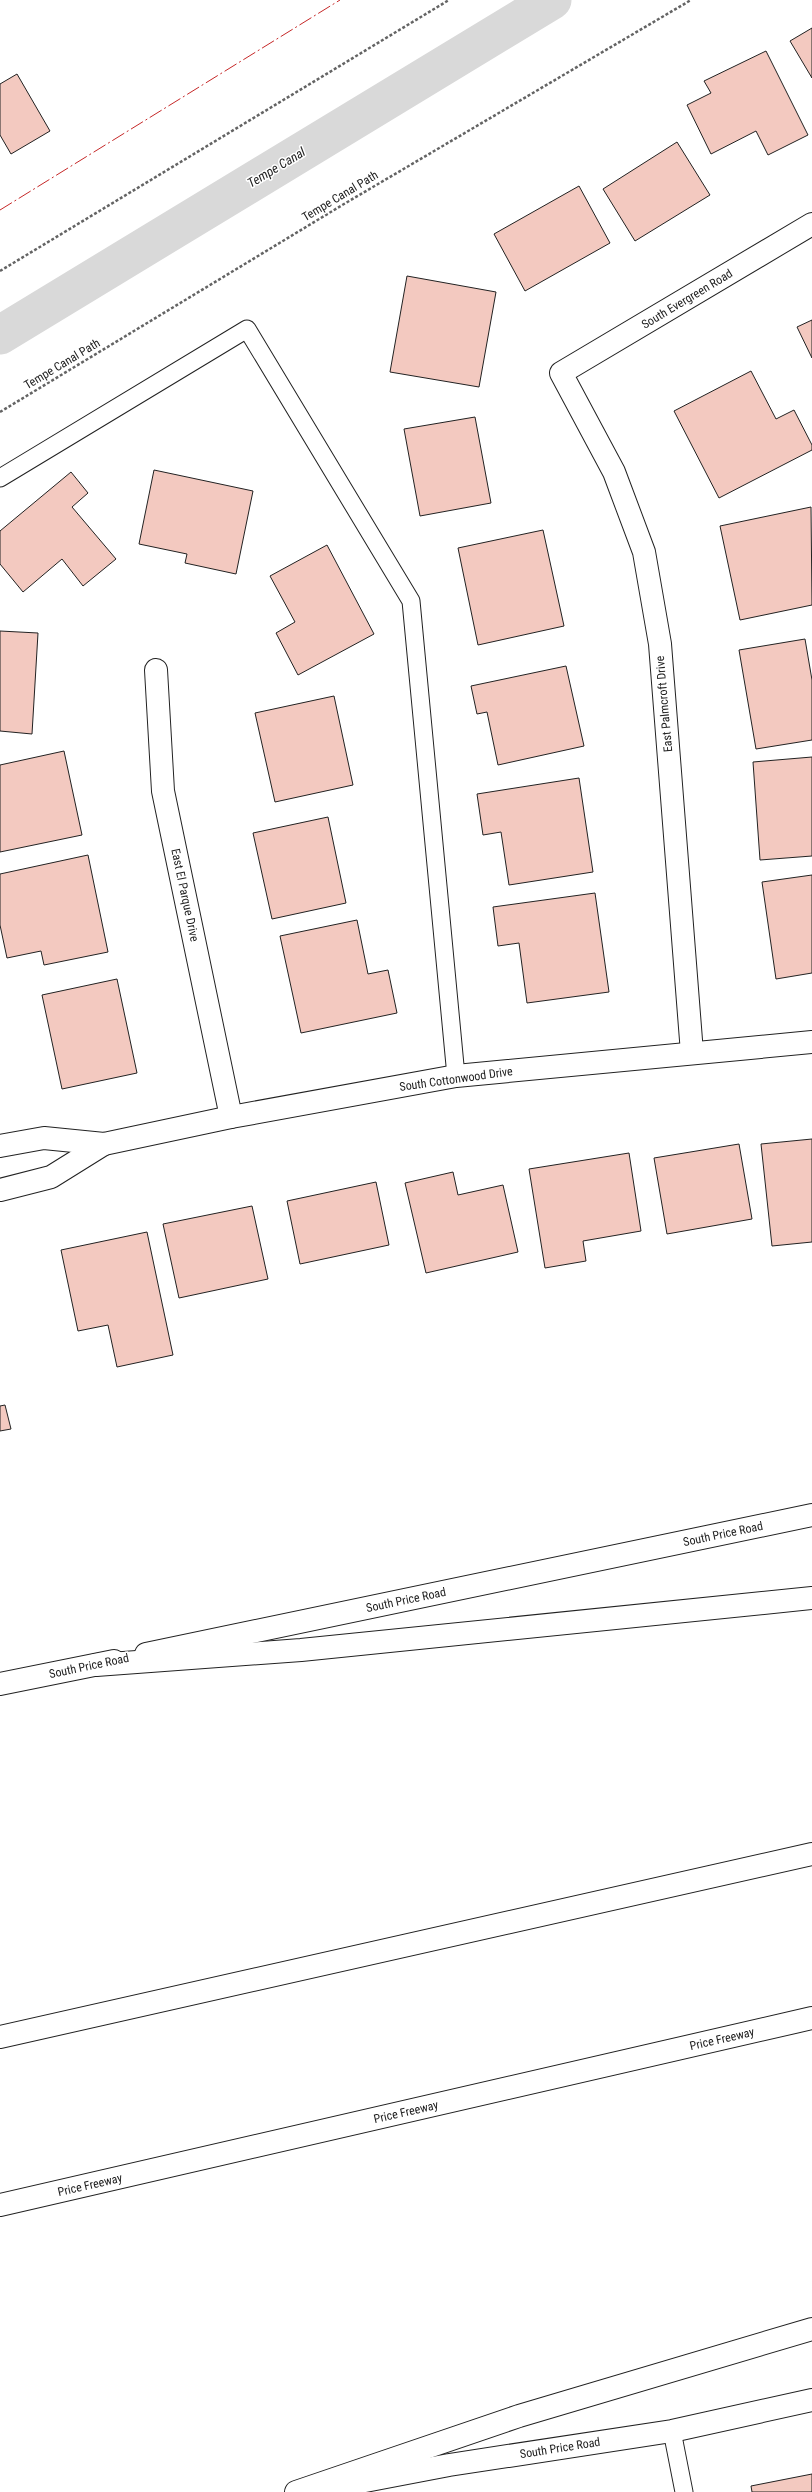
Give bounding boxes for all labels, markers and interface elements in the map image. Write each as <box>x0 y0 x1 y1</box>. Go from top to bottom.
water label: Tempe Canal <box>245 144 309 191</box>
street label: Tempe Canal Path <box>300 168 381 224</box>
street label: South Evergreen Road <box>639 266 735 332</box>
street label: Tempe Canal Path <box>22 336 103 392</box>
street label: East Palmcroft Drive <box>653 655 675 753</box>
street label: East El Parque Drive <box>168 847 202 943</box>
street label: South Cottonwood Drive <box>398 1064 514 1094</box>
street label: South Price Road <box>682 1519 764 1549</box>
street label: South Price Road <box>365 1585 447 1615</box>
street label: South Price Road <box>48 1651 130 1681</box>
street label: Price Freeway <box>688 2025 756 2053</box>
street label: Price Freeway <box>372 2098 440 2126</box>
street label: Price Freeway <box>56 2171 124 2199</box>
street label: South Price Road <box>519 2435 601 2461</box>

